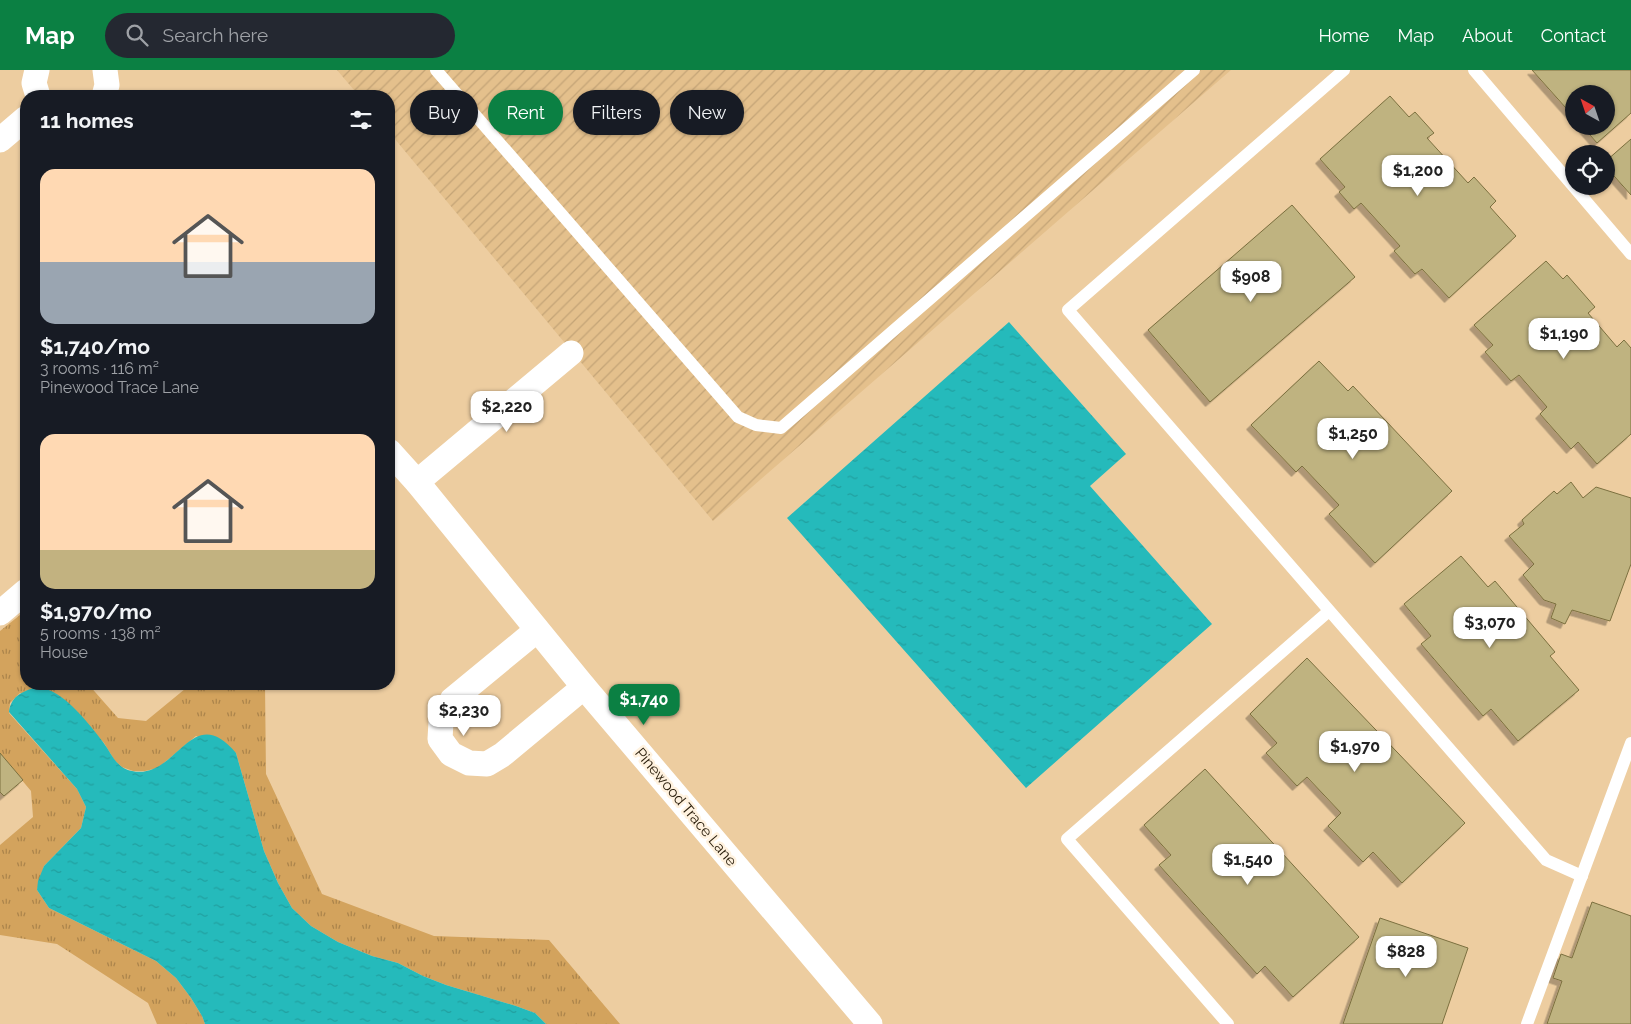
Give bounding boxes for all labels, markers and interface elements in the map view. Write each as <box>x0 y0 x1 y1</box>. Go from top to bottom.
search box <box>105 13 455 58</box>
text: Map <box>25 21 75 50</box>
icon: search <box>123 21 151 49</box>
text: Search here <box>163 24 268 46</box>
text: Home <box>1318 25 1369 46</box>
text: Map <box>1397 25 1434 46</box>
text: About <box>1462 25 1513 46</box>
text: Contact <box>1541 25 1606 46</box>
north arrow <box>1565 85 1615 135</box>
map controls <box>1565 85 1615 195</box>
chip: Buy <box>410 90 478 135</box>
chip: Rent <box>488 90 563 135</box>
chip: Filters <box>573 90 660 135</box>
chip: New <box>670 90 744 135</box>
icon: filters <box>347 106 375 134</box>
text: 11 homes <box>40 108 134 133</box>
button: locate <box>1565 145 1615 195</box>
pin: $1,200 <box>1377 154 1459 197</box>
text: $1,200 <box>1393 161 1443 180</box>
icon: home <box>163 201 253 291</box>
pin: $908 <box>1221 260 1281 303</box>
text: $908 <box>1231 267 1271 286</box>
pin: $1,190 <box>1523 318 1605 360</box>
text: $1,190 <box>1540 324 1588 343</box>
text: $1,740/mo <box>40 334 150 359</box>
text: 3 rooms · 116 m² <box>40 359 159 378</box>
text: Pinewood Trace Lane <box>40 378 199 397</box>
pin: $2,220 <box>466 390 548 433</box>
text: $2,220 <box>482 397 532 416</box>
pin: $1,250 <box>1312 418 1394 460</box>
text: $1,250 <box>1328 424 1378 443</box>
icon: home <box>163 466 253 556</box>
text: $1,970/mo <box>40 599 152 624</box>
pin: $3,070 <box>1449 606 1531 649</box>
text: $3,070 <box>1464 613 1516 632</box>
text: 5 rooms · 138 m² <box>40 624 161 643</box>
text: House <box>40 643 88 662</box>
pin: $1,740 <box>603 684 685 726</box>
text: $1,740 <box>620 690 668 709</box>
pin: $2,230 <box>423 694 505 737</box>
text: $2,230 <box>439 701 489 720</box>
pin: $1,970 <box>1314 730 1396 773</box>
text: $1,970 <box>1330 737 1380 756</box>
street label: Pinewood Trace Lane <box>631 744 741 870</box>
pin: $1,540 <box>1207 844 1289 886</box>
text: $1,540 <box>1223 850 1273 869</box>
pin: $828 <box>1376 936 1436 978</box>
text: $828 <box>1387 942 1425 961</box>

